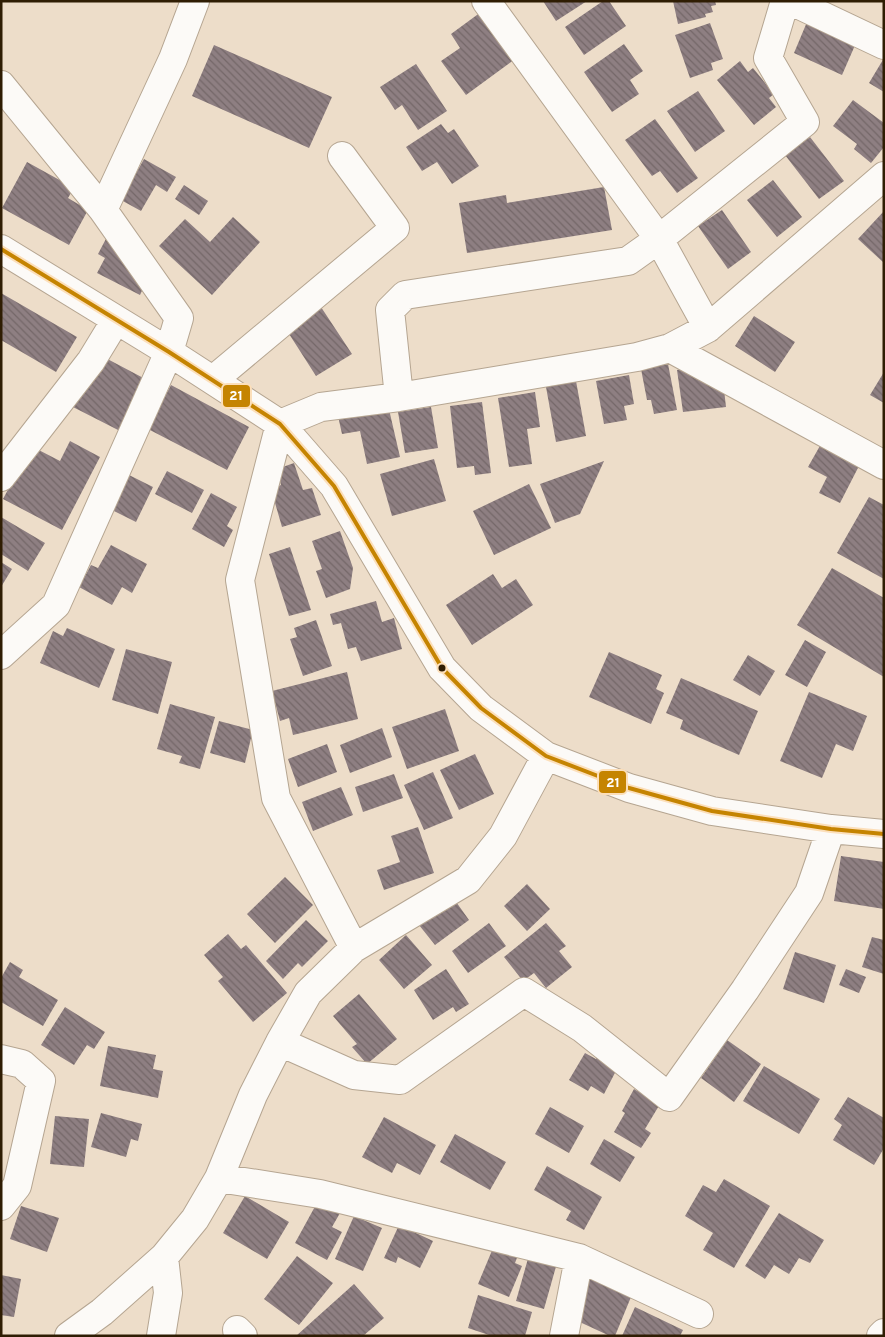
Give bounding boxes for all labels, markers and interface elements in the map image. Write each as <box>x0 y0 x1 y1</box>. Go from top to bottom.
line badge: 21 <box>222 384 251 408</box>
text: 21 <box>229 388 243 405</box>
unlabelled marker <box>437 663 447 673</box>
line badge: 21 <box>598 770 627 794</box>
text: 21 <box>606 775 620 792</box>

